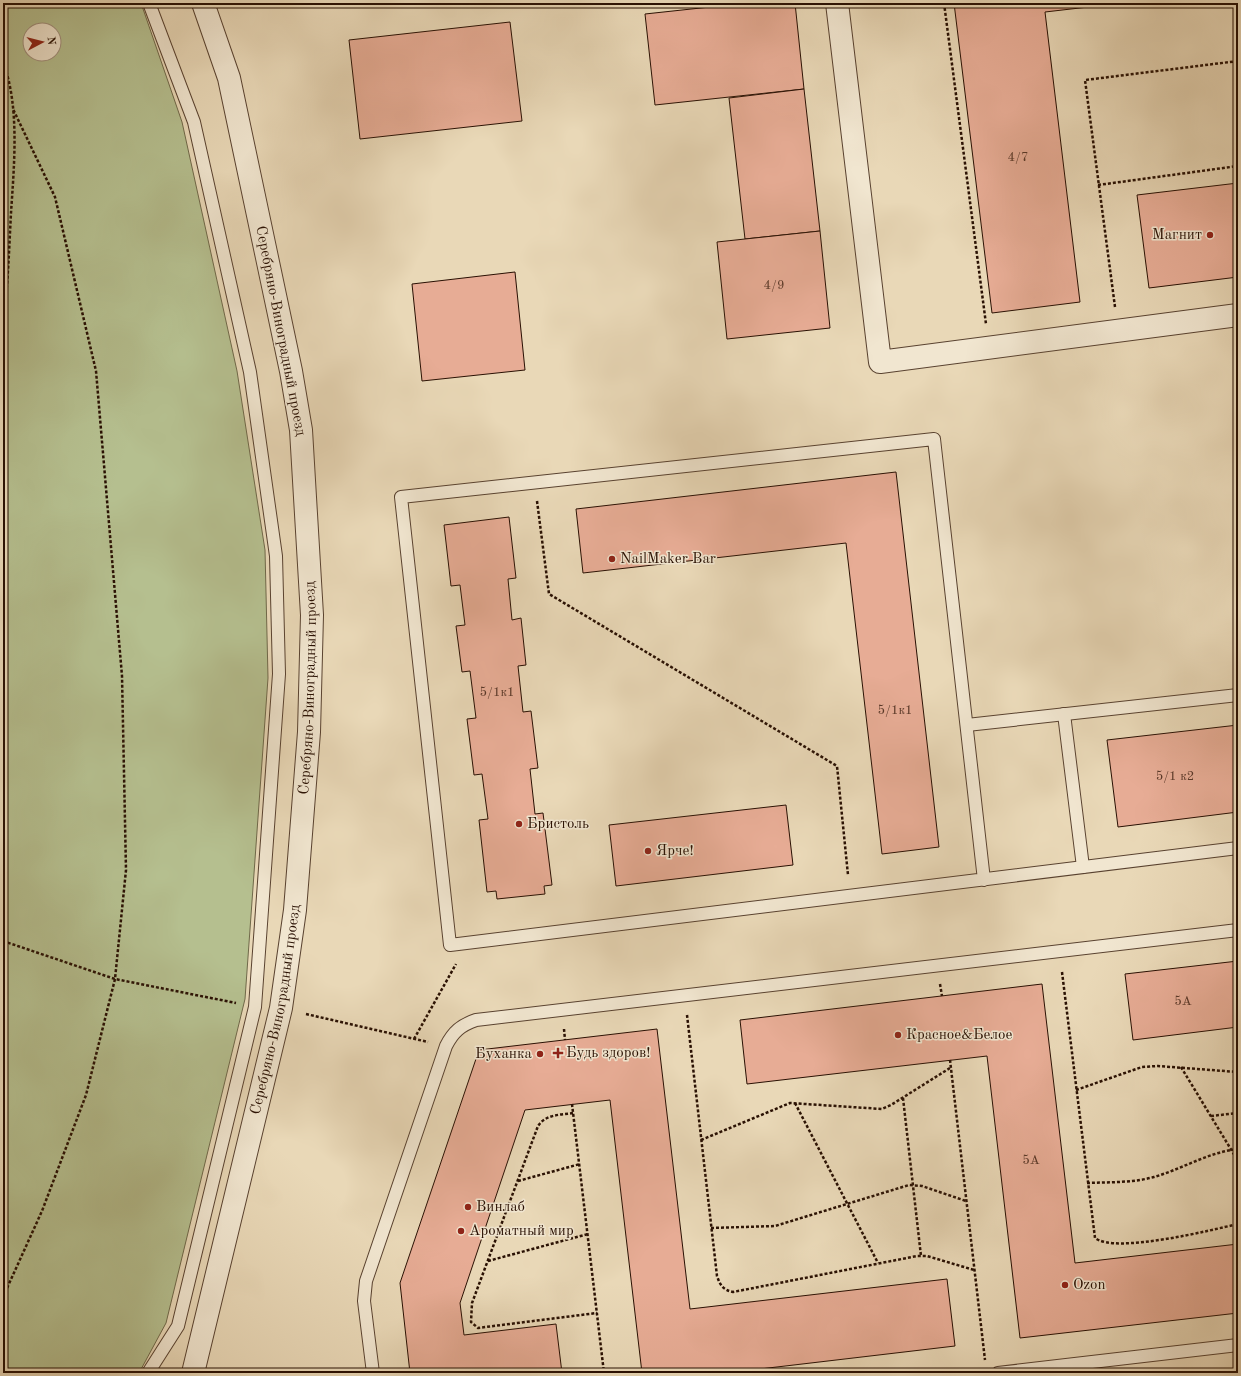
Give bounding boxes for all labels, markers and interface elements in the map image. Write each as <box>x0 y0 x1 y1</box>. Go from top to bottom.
north arrow <box>22 22 62 62</box>
text: N <box>44 36 56 46</box>
house number: 4/7 <box>1008 151 1028 164</box>
street label: Серебряно-Виноградный проезд <box>252 225 308 438</box>
place label: Магнит <box>1152 228 1202 243</box>
marker: Магнит <box>1205 230 1215 240</box>
house number: 4/9 <box>764 279 784 292</box>
place label: NailMaker Bar <box>620 552 716 567</box>
marker: NailMaker Bar <box>607 554 617 564</box>
street label: Серебряно-Виноградный проезд <box>297 580 320 795</box>
house number: 5/1к1 <box>480 686 515 699</box>
house number: 5/1к1 <box>878 704 913 717</box>
house number: 5/1 к2 <box>1156 770 1194 783</box>
place label: Бристоль <box>527 817 589 832</box>
marker: Бристоль <box>514 819 524 829</box>
place label: Ярче! <box>656 844 694 859</box>
marker: Ярче! <box>643 846 653 856</box>
street label: Серебряно-Виноградный проезд <box>248 903 303 1116</box>
house number: 5А <box>1174 995 1192 1008</box>
place label: Красное&Белое <box>906 1028 1013 1043</box>
marker: Красное&Белое <box>893 1030 903 1040</box>
place label: Будь здоров! <box>566 1046 650 1061</box>
place label: Буханка <box>475 1047 533 1062</box>
marker: Будь здоров! <box>553 1048 563 1058</box>
marker: Буханка <box>535 1049 545 1059</box>
house number: 5А <box>1022 1154 1040 1167</box>
place label: Винлаб <box>476 1200 525 1215</box>
marker: Винлаб <box>463 1202 473 1212</box>
place label: Ароматный мир <box>469 1224 574 1239</box>
marker: Ароматный мир <box>456 1226 466 1236</box>
place label: Ozon <box>1073 1278 1106 1293</box>
marker: Ozon <box>1060 1280 1070 1290</box>

